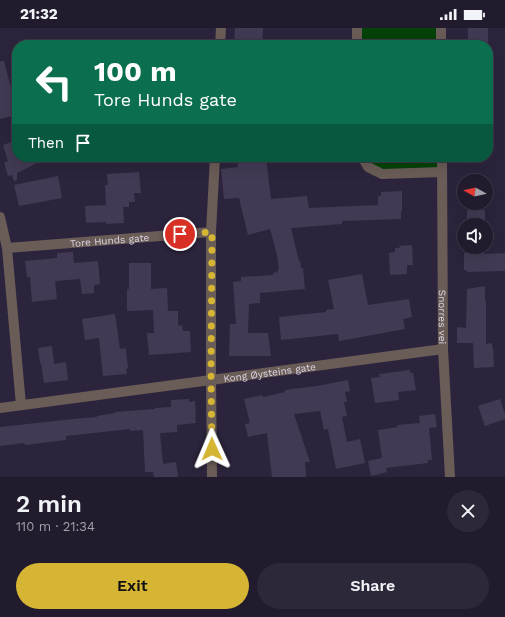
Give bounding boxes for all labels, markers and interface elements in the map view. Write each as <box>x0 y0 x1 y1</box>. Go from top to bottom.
text: 21:32 <box>20 5 58 23</box>
text: 100 m <box>94 55 177 88</box>
icon: left <box>28 56 80 108</box>
text: Tore Hunds gate <box>94 89 237 110</box>
icon: arrive <box>72 132 94 154</box>
text: Then <box>28 134 64 152</box>
north arrow <box>457 174 493 210</box>
map controls <box>457 174 493 254</box>
pin <box>163 217 197 251</box>
button: sound <box>457 218 493 254</box>
icon: arrive <box>169 223 191 245</box>
street label: Tore Hunds gate <box>70 232 150 249</box>
street label: Snorres vei <box>437 290 448 344</box>
street label: Kong Øysteins gate <box>223 361 317 384</box>
position arrow <box>191 428 233 470</box>
text: 2 min <box>16 490 82 518</box>
button: close <box>447 490 489 532</box>
text: 110 m · 21:34 <box>16 519 95 534</box>
button: Exit <box>16 563 249 609</box>
button: Share <box>257 563 489 609</box>

